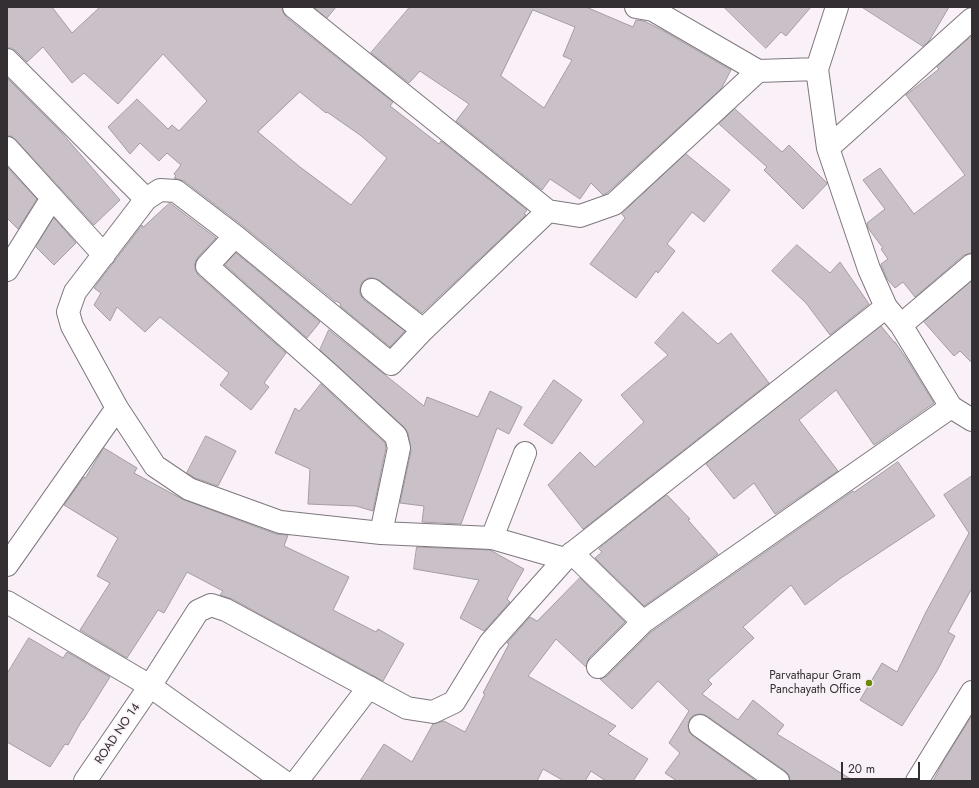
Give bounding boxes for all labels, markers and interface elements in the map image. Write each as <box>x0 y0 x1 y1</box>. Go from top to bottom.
place label: Parvathapur Gram Panchayath Office <box>769 669 861 697</box>
marker: Parvathapur Gram Panchayath Office <box>864 678 874 688</box>
street label: ROAD NO 14 <box>92 701 144 767</box>
scale bar <box>843 754 922 780</box>
text: 20 m <box>848 760 875 778</box>

